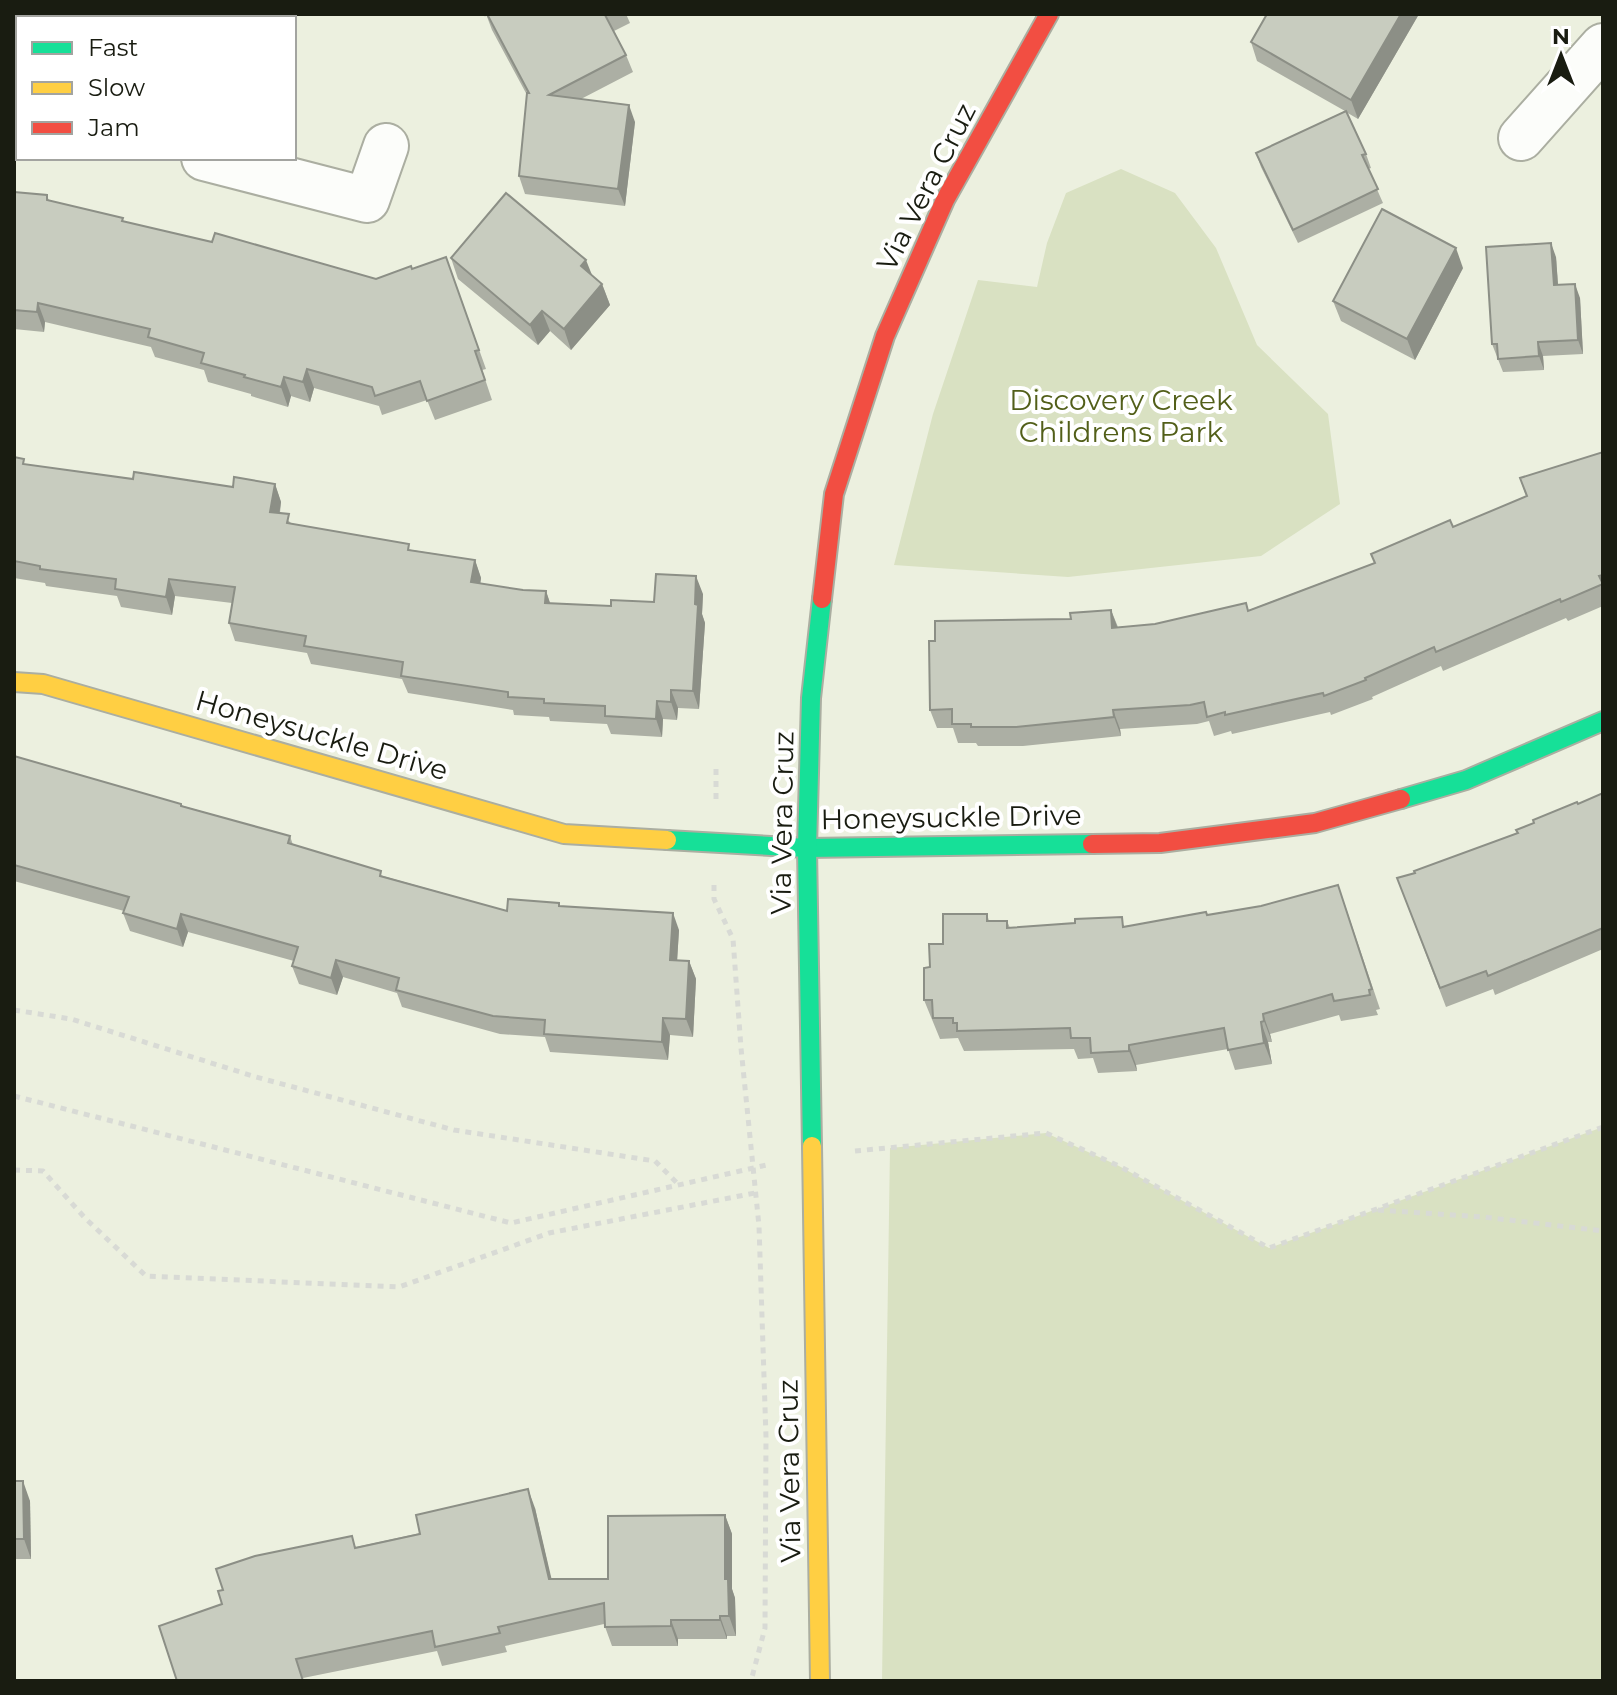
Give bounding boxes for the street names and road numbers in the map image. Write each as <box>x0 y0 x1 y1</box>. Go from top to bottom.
street label: Via Vera Cruz <box>869 98 983 276</box>
street label: Honeysuckle Drive <box>192 683 452 787</box>
street label: Via Vera Cruz <box>763 731 801 915</box>
street label: Honeysuckle Drive <box>820 798 1082 836</box>
street label: Via Vera Cruz <box>770 1379 808 1563</box>

